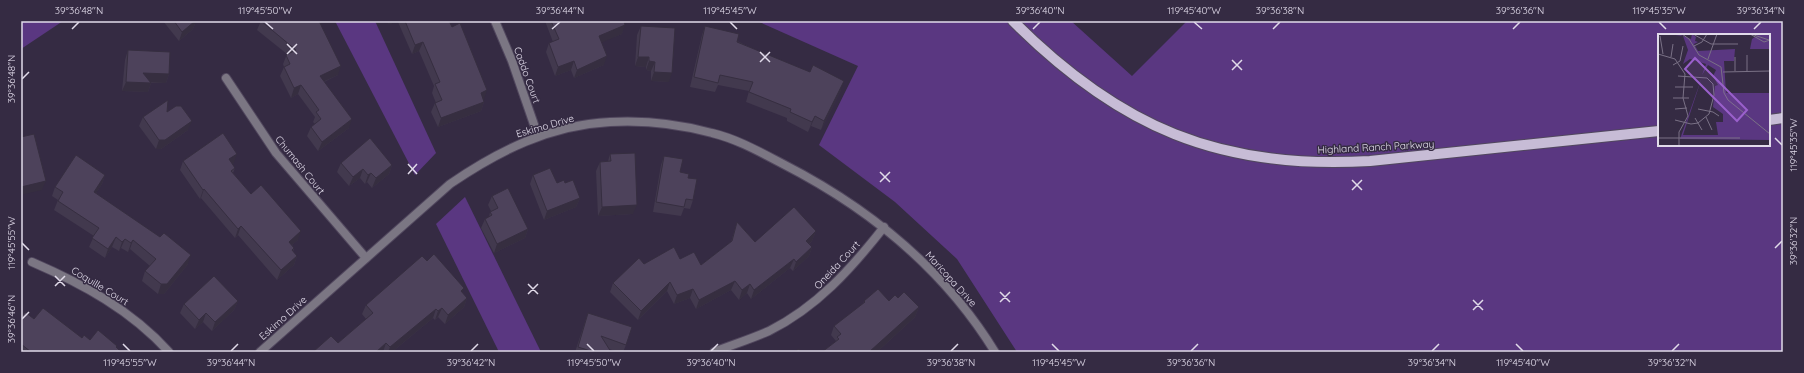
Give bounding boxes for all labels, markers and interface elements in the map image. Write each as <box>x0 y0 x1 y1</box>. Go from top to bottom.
text: 39°36'48"N <box>55 4 103 17</box>
text: 119°45'50"W <box>238 4 292 17</box>
text: 39°36'44"N <box>536 4 584 17</box>
text: 119°45'45"W <box>703 4 757 17</box>
text: 39°36'40"N <box>1015 4 1065 17</box>
text: 119°45'40"W <box>1167 4 1221 17</box>
text: 39°36'38"N <box>1256 4 1304 17</box>
text: 39°36'36"N <box>1496 4 1544 17</box>
text: 119°45'35"W <box>1632 4 1686 17</box>
text: 39°36'34"N <box>1737 4 1785 17</box>
inset map <box>1658 34 1770 146</box>
street label: Caddo Court <box>511 45 543 106</box>
text: 39°36'48"N <box>5 55 18 103</box>
street label: Eskimo Drive <box>514 111 576 140</box>
text: 119°45'35"W <box>1787 118 1800 172</box>
street label: Chumash Court <box>272 133 328 197</box>
street label: Highland Ranch Parkway <box>1317 137 1435 157</box>
text: 119°45'55"W <box>5 216 18 270</box>
text: 39°36'32"N <box>1787 217 1800 265</box>
street label: Oneida Court <box>811 238 863 292</box>
street label: Maricopa Drive <box>923 248 980 310</box>
street label: Coquille Court <box>69 264 132 309</box>
street label: Eskimo Drive <box>256 293 310 343</box>
text: 39°36'46"N <box>5 295 18 343</box>
text: 119°45'55"W <box>103 356 157 369</box>
text: 39°36'44"N <box>207 356 255 369</box>
text: 39°36'42"N <box>447 356 495 369</box>
text: 119°45'50"W <box>567 356 621 369</box>
text: 39°36'40"N <box>686 356 736 369</box>
text: 39°36'38"N <box>927 356 975 369</box>
text: 119°45'45"W <box>1032 356 1086 369</box>
text: 39°36'36"N <box>1167 356 1215 369</box>
text: 39°36'34"N <box>1408 356 1456 369</box>
text: 119°45'40"W <box>1496 356 1550 369</box>
text: 39°36'32"N <box>1648 356 1696 369</box>

